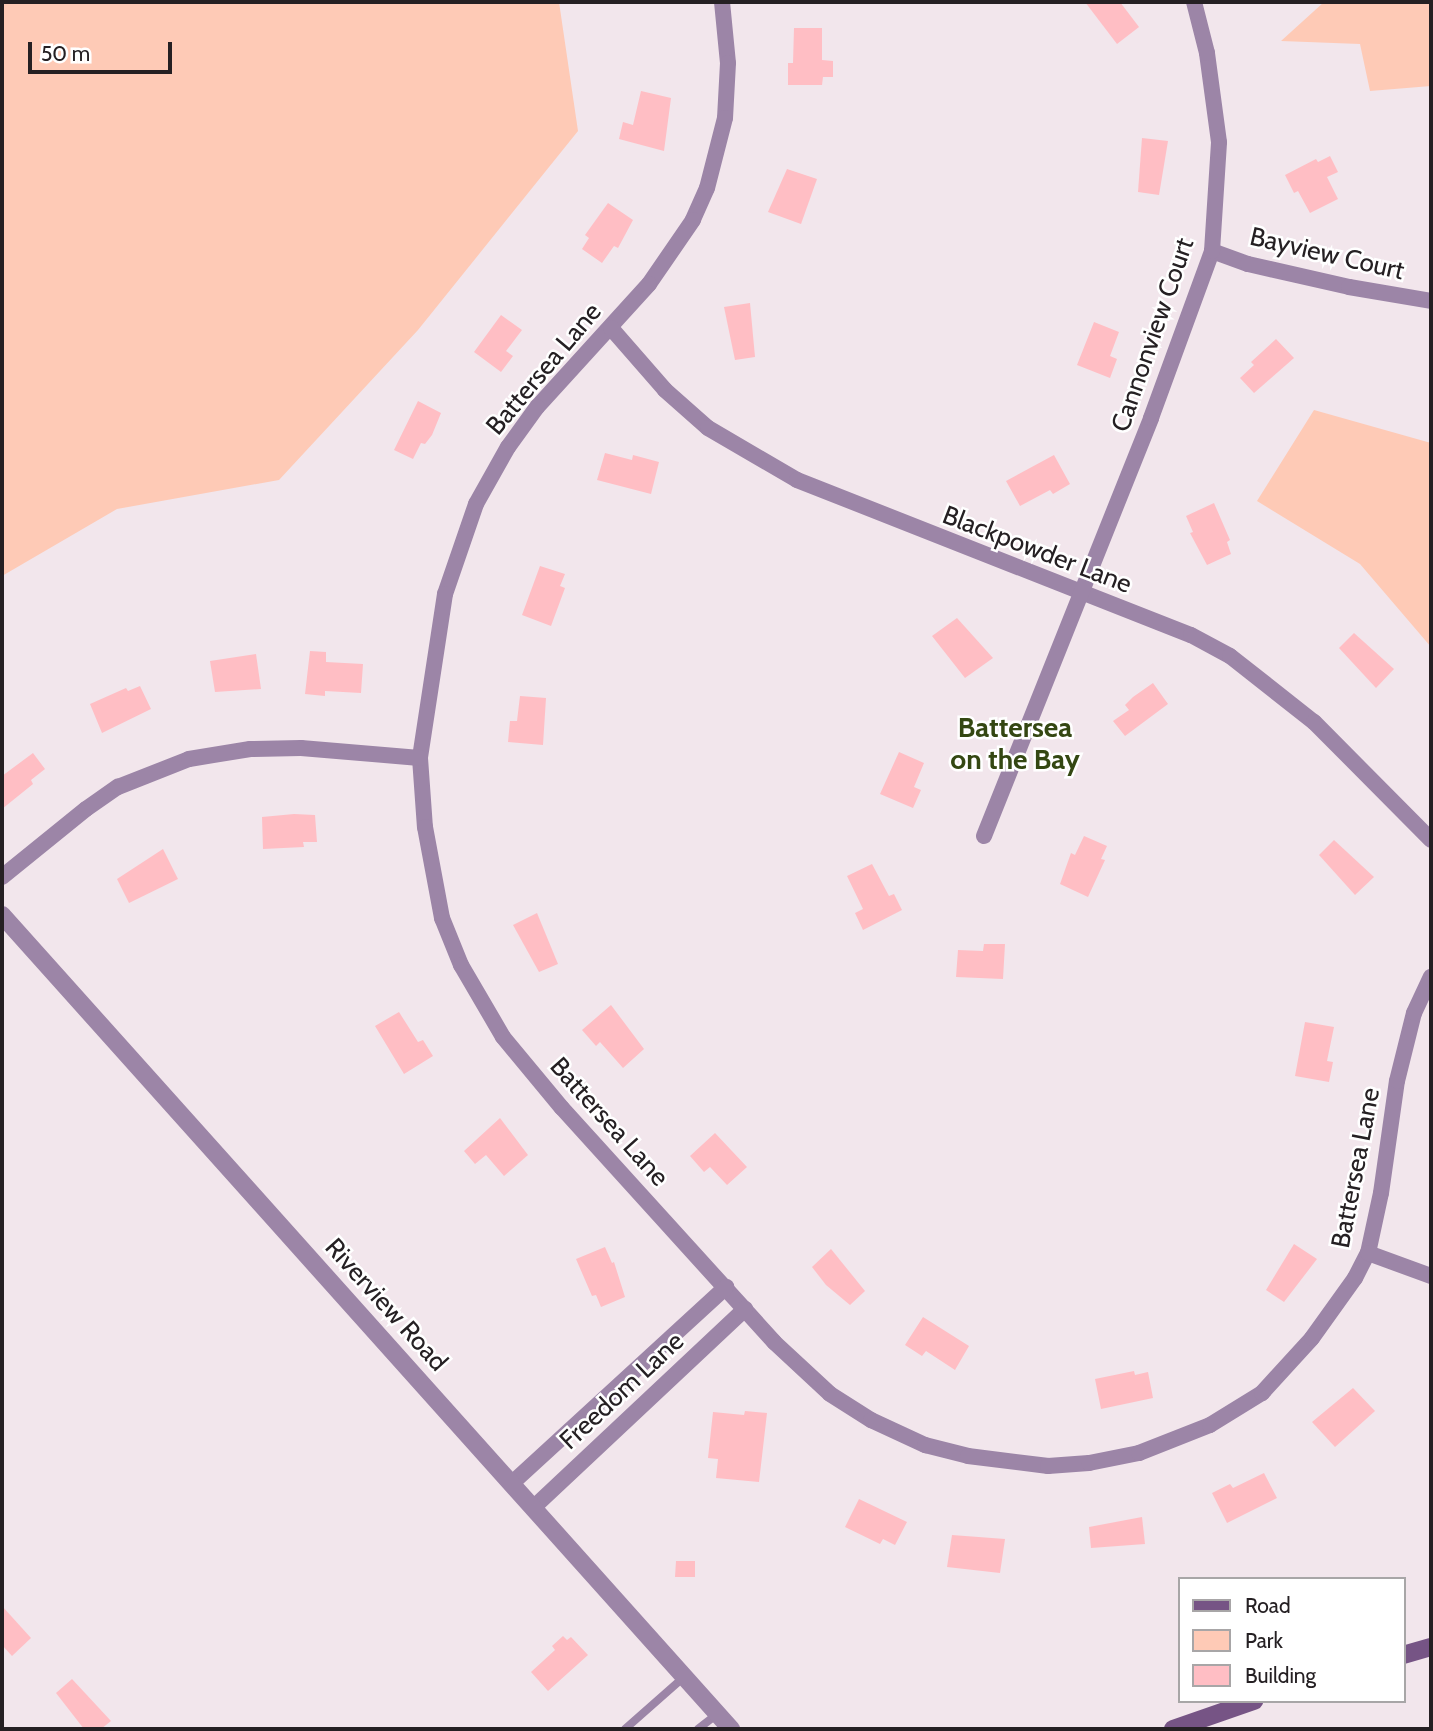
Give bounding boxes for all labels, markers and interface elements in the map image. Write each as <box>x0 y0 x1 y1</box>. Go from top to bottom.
scale bar <box>32 28 175 72</box>
text: 50 m <box>41 41 90 66</box>
street label: Bayview Court <box>1247 221 1407 287</box>
street label: Cannonview Court <box>1105 234 1201 436</box>
street label: Battersea Lane <box>480 297 608 441</box>
street label: Blackpowder Lane <box>938 500 1136 600</box>
district label: Battersea on the Bay <box>950 710 1080 776</box>
street label: Battersea Lane <box>543 1051 675 1193</box>
street label: Battersea Lane <box>1325 1085 1387 1251</box>
street label: Riverview Road <box>318 1232 454 1378</box>
street label: Freedom Lane <box>554 1326 690 1456</box>
legend <box>1178 1577 1405 1703</box>
text: Road <box>1245 1593 1291 1618</box>
text: Park <box>1245 1628 1283 1653</box>
text: Building <box>1245 1663 1316 1688</box>

